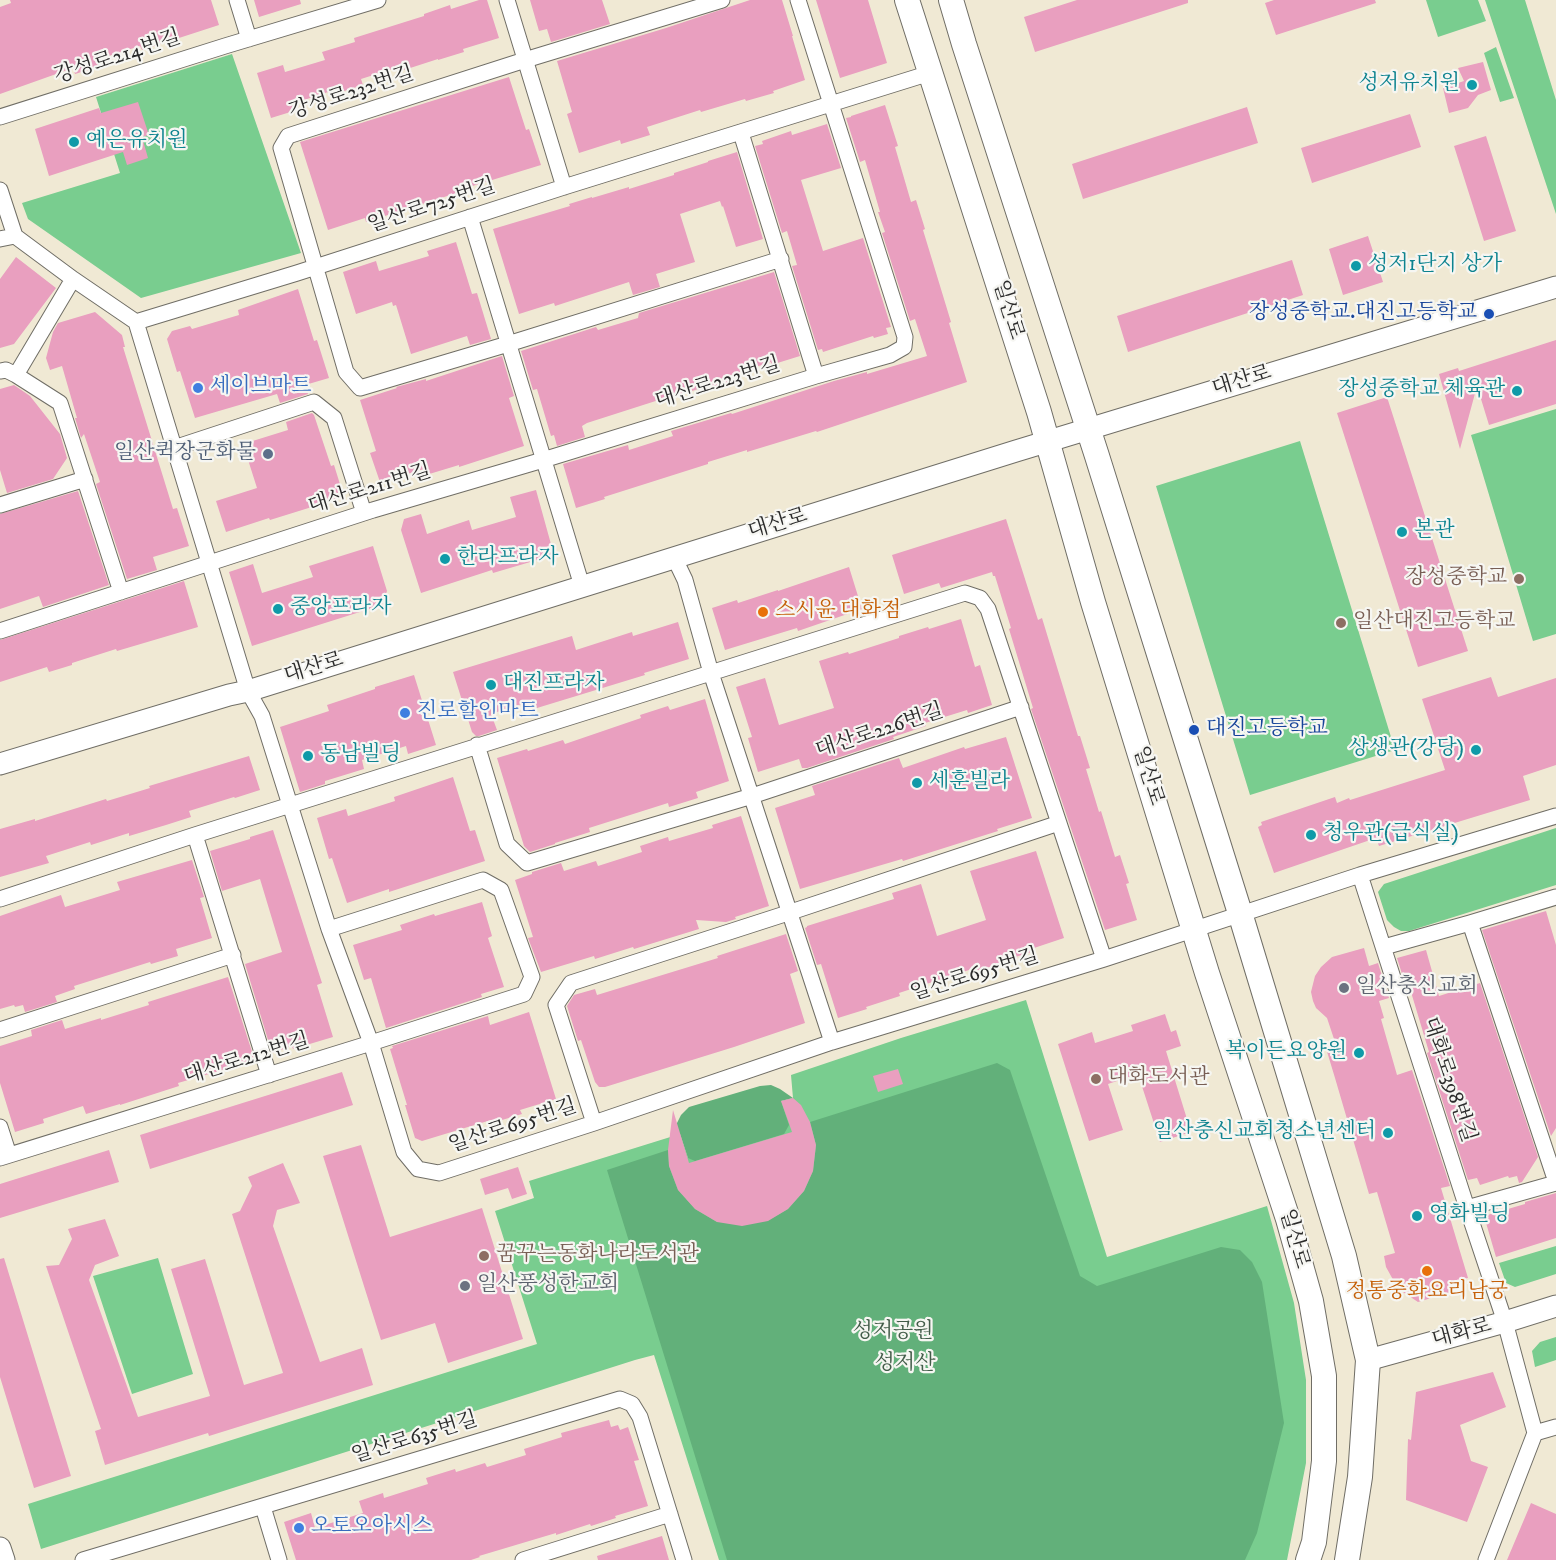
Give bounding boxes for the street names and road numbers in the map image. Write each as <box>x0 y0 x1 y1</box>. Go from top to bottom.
street label: 강성로214번길 <box>52 26 184 90</box>
street label: 강성로232번길 <box>286 62 418 126</box>
street label: 일산로725번길 <box>365 174 499 240</box>
street label: 일산로 <box>986 277 1028 343</box>
street label: 대산로223번길 <box>652 353 784 415</box>
street label: 대산로 <box>1209 361 1275 403</box>
street label: 대산로211번길 <box>306 459 434 521</box>
street label: 대산로 <box>745 504 811 546</box>
street label: 대산로 <box>281 648 347 690</box>
street label: 대산로226번길 <box>813 699 947 765</box>
street label: 일산로 <box>1126 743 1168 809</box>
street label: 일산로695번길 <box>908 944 1042 1008</box>
street label: 대화로398번길 <box>1416 1014 1480 1146</box>
street label: 대산로212번길 <box>181 1029 313 1091</box>
street label: 일산로695번길 <box>446 1094 580 1160</box>
street label: 일산로 <box>1273 1206 1313 1272</box>
street label: 대화로 <box>1429 1314 1495 1354</box>
street label: 일산로635번길 <box>349 1408 481 1470</box>

